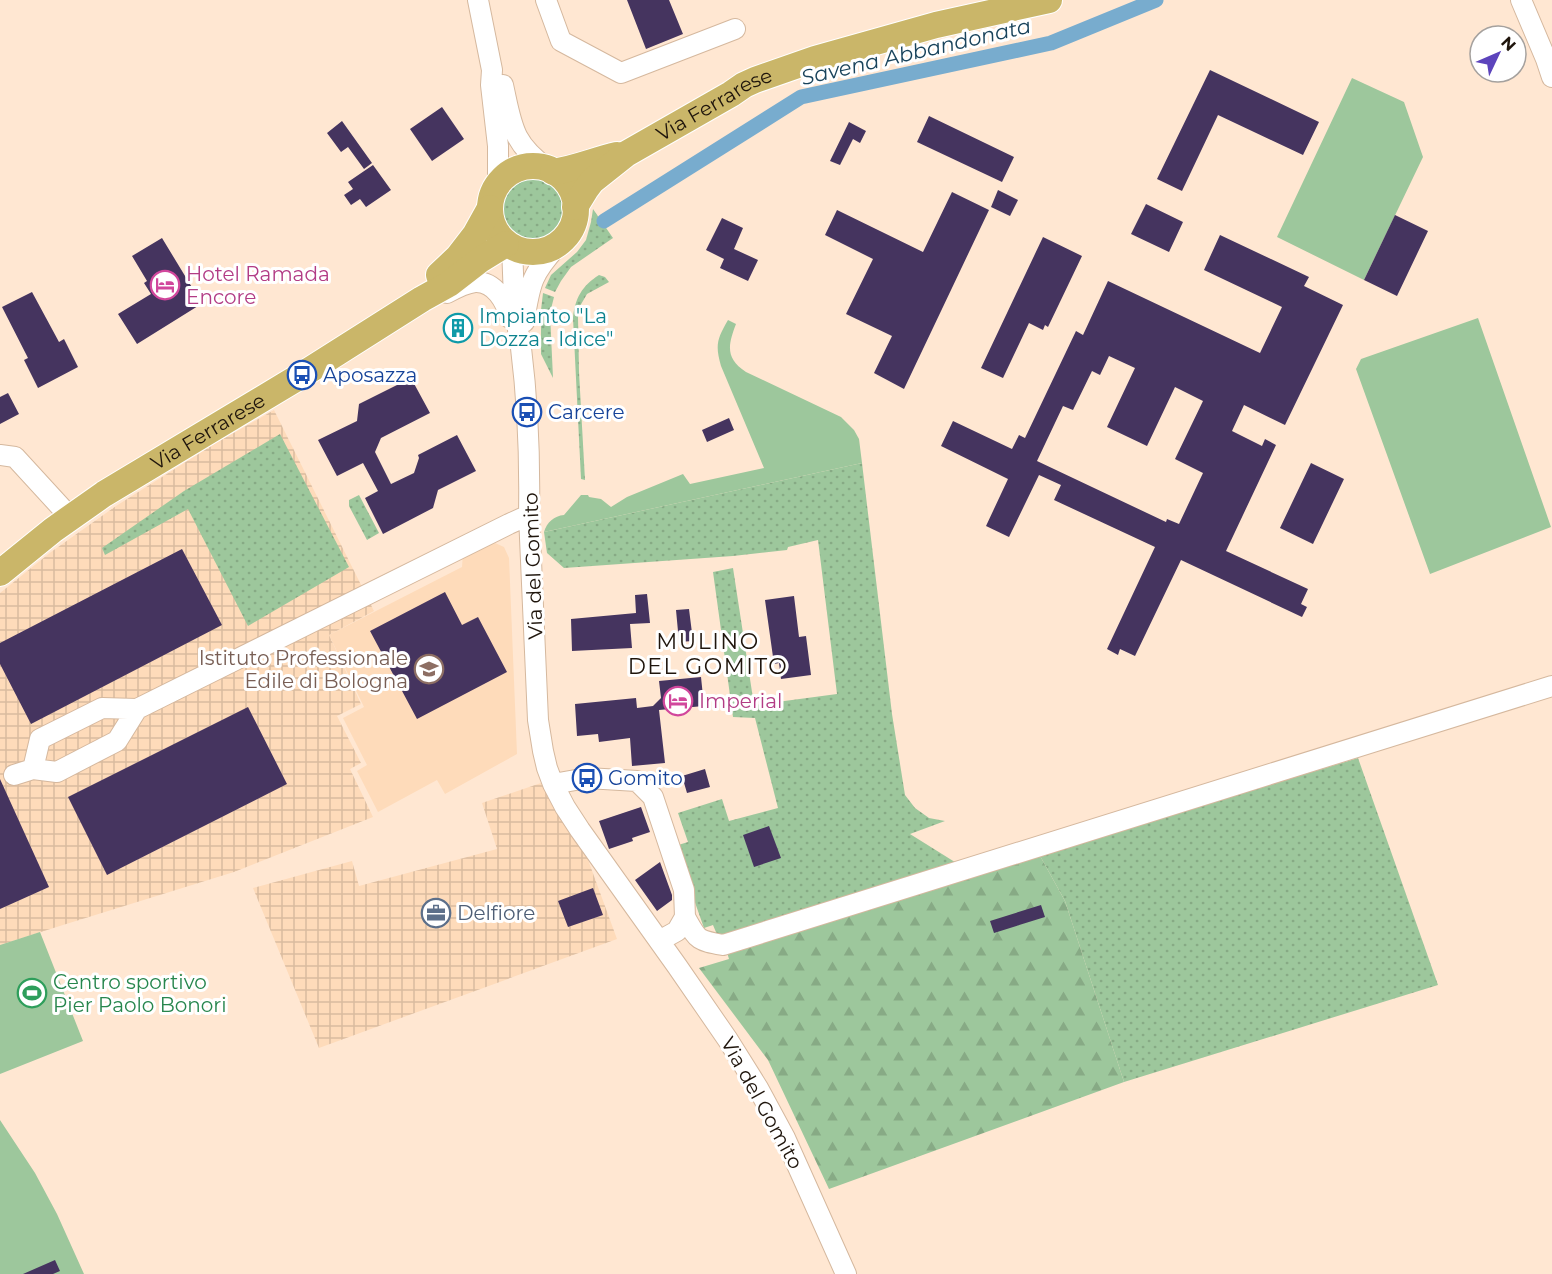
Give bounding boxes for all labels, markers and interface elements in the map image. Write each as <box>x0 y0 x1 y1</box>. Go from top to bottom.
water label: Savena Abbandonata <box>799 13 1033 90</box>
north arrow <box>1468 24 1528 84</box>
text: N <box>1497 33 1520 55</box>
street label: Via Ferrarese <box>652 63 775 146</box>
place label: Hotel Ramada Encore <box>186 262 330 309</box>
hotel icon: Hotel Ramada Encore <box>149 269 181 301</box>
place label: Impianto "La Dozza - Idice" <box>479 304 613 351</box>
building icon: Impianto "La Dozza - Idice" <box>442 312 474 344</box>
bus stop icon: Aposazza <box>286 359 318 391</box>
place label: Aposazza <box>323 363 417 387</box>
street label: Via Ferrarese <box>146 388 269 475</box>
bus stop icon: Carcere <box>511 396 543 428</box>
place label: Carcere <box>548 400 625 424</box>
street label: Via del Gomito <box>518 492 548 640</box>
district label: MULINO DEL GOMITO <box>628 628 788 680</box>
place label: Istituto Professionale Edile di Bologna <box>199 646 408 693</box>
school or university icon: Istituto Professionale Edile di Bologna <box>413 653 445 685</box>
hotel icon: Imperial <box>662 685 694 717</box>
place label: Imperial <box>699 689 782 713</box>
bus stop icon: Gomito <box>571 762 603 794</box>
place label: Gomito <box>608 766 683 790</box>
office icon: Delfiore <box>420 897 452 929</box>
place label: Delfiore <box>457 901 535 925</box>
place label: Centro sportivo Pier Paolo Bonori <box>53 970 227 1017</box>
sports icon: Centro sportivo Pier Paolo Bonori <box>16 977 48 1009</box>
street label: Via del Gomito <box>716 1033 808 1173</box>

